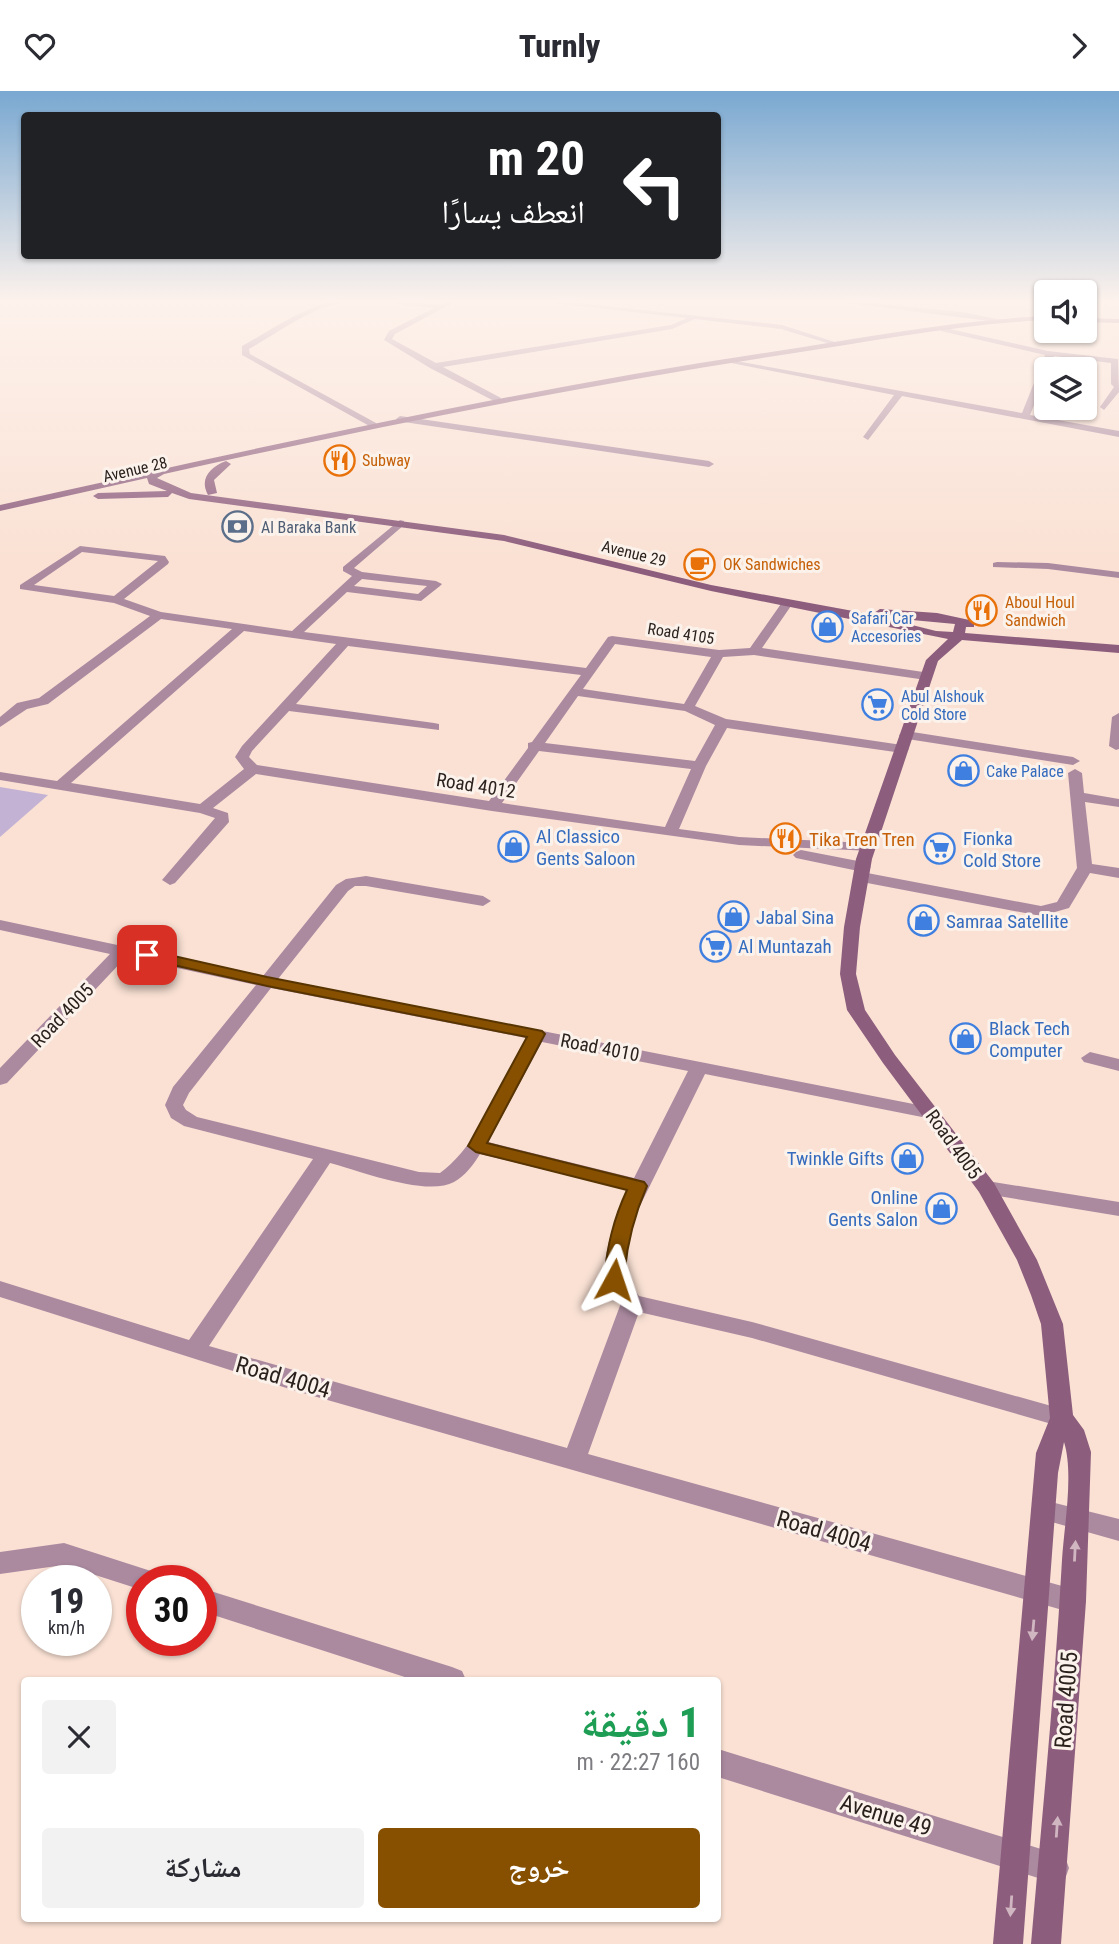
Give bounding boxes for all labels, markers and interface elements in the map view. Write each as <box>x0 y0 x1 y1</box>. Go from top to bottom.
icon: heart <box>21 27 59 65</box>
text: Turnly <box>519 27 600 65</box>
icon: forward <box>1060 27 1098 65</box>
text: 20 m <box>488 130 585 187</box>
icon: left <box>609 140 700 231</box>
text: انعطف يسارًا <box>441 193 585 231</box>
map controls <box>1034 280 1097 420</box>
button: sound <box>1034 280 1097 343</box>
button: layers <box>1034 357 1097 420</box>
restaurant icon: Subway <box>322 443 356 477</box>
place label: Subway <box>362 451 411 470</box>
street label: Avenue 28 <box>101 453 169 486</box>
bank icon: Al Baraka Bank <box>221 510 255 544</box>
place label: Al Baraka Bank <box>261 518 357 537</box>
street label: Avenue 29 <box>600 536 668 571</box>
cafe icon: OK Sandwiches <box>683 547 717 581</box>
place label: OK Sandwiches <box>723 555 821 574</box>
place label: Aboul Houl Sandwich <box>1005 593 1075 630</box>
restaurant icon: Aboul Houl Sandwich <box>965 594 999 628</box>
place label: Safari Car Accesories <box>851 609 921 646</box>
shop icon: Safari Car Accesories <box>811 610 845 644</box>
street label: Road 4105 <box>646 619 716 648</box>
place label: Abul Alshouk Cold Store <box>901 687 985 724</box>
supermarket icon: Abul Alshouk Cold Store <box>861 688 895 722</box>
shop icon: Cake Palace <box>946 754 980 788</box>
place label: Cake Palace <box>986 762 1064 781</box>
street label: Road 4012 <box>435 768 517 803</box>
restaurant icon: Tika Tren Tren <box>769 822 803 856</box>
place label: Al Classico Gents Saloon <box>536 825 636 870</box>
place label: Fionka Cold Store <box>963 827 1041 872</box>
place label: Tika Tren Tren <box>809 828 915 851</box>
shop icon: Al Classico Gents Saloon <box>496 830 530 864</box>
supermarket icon: Fionka Cold Store <box>923 832 957 866</box>
shop icon: Jabal Sina <box>716 900 750 934</box>
shop icon: Samraa Satellite <box>906 904 940 938</box>
place label: Jabal Sina <box>756 906 834 929</box>
place label: Samraa Satellite <box>946 910 1068 933</box>
pin <box>117 925 177 985</box>
supermarket icon: Al Muntazah <box>698 929 732 963</box>
place label: Al Muntazah <box>738 935 832 958</box>
icon: arrive <box>128 936 166 974</box>
street label: Road 4005 <box>26 979 98 1052</box>
place label: Black Tech Computer <box>989 1017 1070 1062</box>
shop icon: Black Tech Computer <box>949 1022 983 1056</box>
street label: Road 4010 <box>558 1029 641 1066</box>
street label: Road 4005 <box>921 1105 986 1183</box>
shop icon: Twinkle Gifts <box>890 1141 924 1175</box>
place label: Twinkle Gifts <box>787 1147 884 1170</box>
place label: Online Gents Salon <box>828 1186 918 1231</box>
shop icon: Online Gents Salon <box>924 1191 958 1225</box>
position arrow <box>577 1243 651 1317</box>
street label: Road 4004 <box>233 1351 333 1404</box>
street label: Road 4004 <box>774 1505 874 1558</box>
one-way arrow <box>1070 1540 1081 1562</box>
speed limit sign: 30 <box>126 1565 217 1656</box>
text: 19 <box>49 1581 84 1622</box>
text: km/h <box>48 1617 85 1638</box>
one-way arrow <box>1028 1619 1039 1641</box>
street label: Road 4005 <box>1050 1651 1083 1749</box>
text: 1 دقيقة <box>581 1698 700 1747</box>
button: close <box>42 1700 116 1774</box>
text: 160 m · 22:27 <box>576 1749 700 1776</box>
street label: Avenue 49 <box>837 1789 935 1842</box>
one-way arrow <box>1051 1816 1062 1838</box>
button: مشاركة <box>42 1828 364 1908</box>
button: خروج <box>378 1828 700 1908</box>
one-way arrow <box>1005 1895 1016 1917</box>

